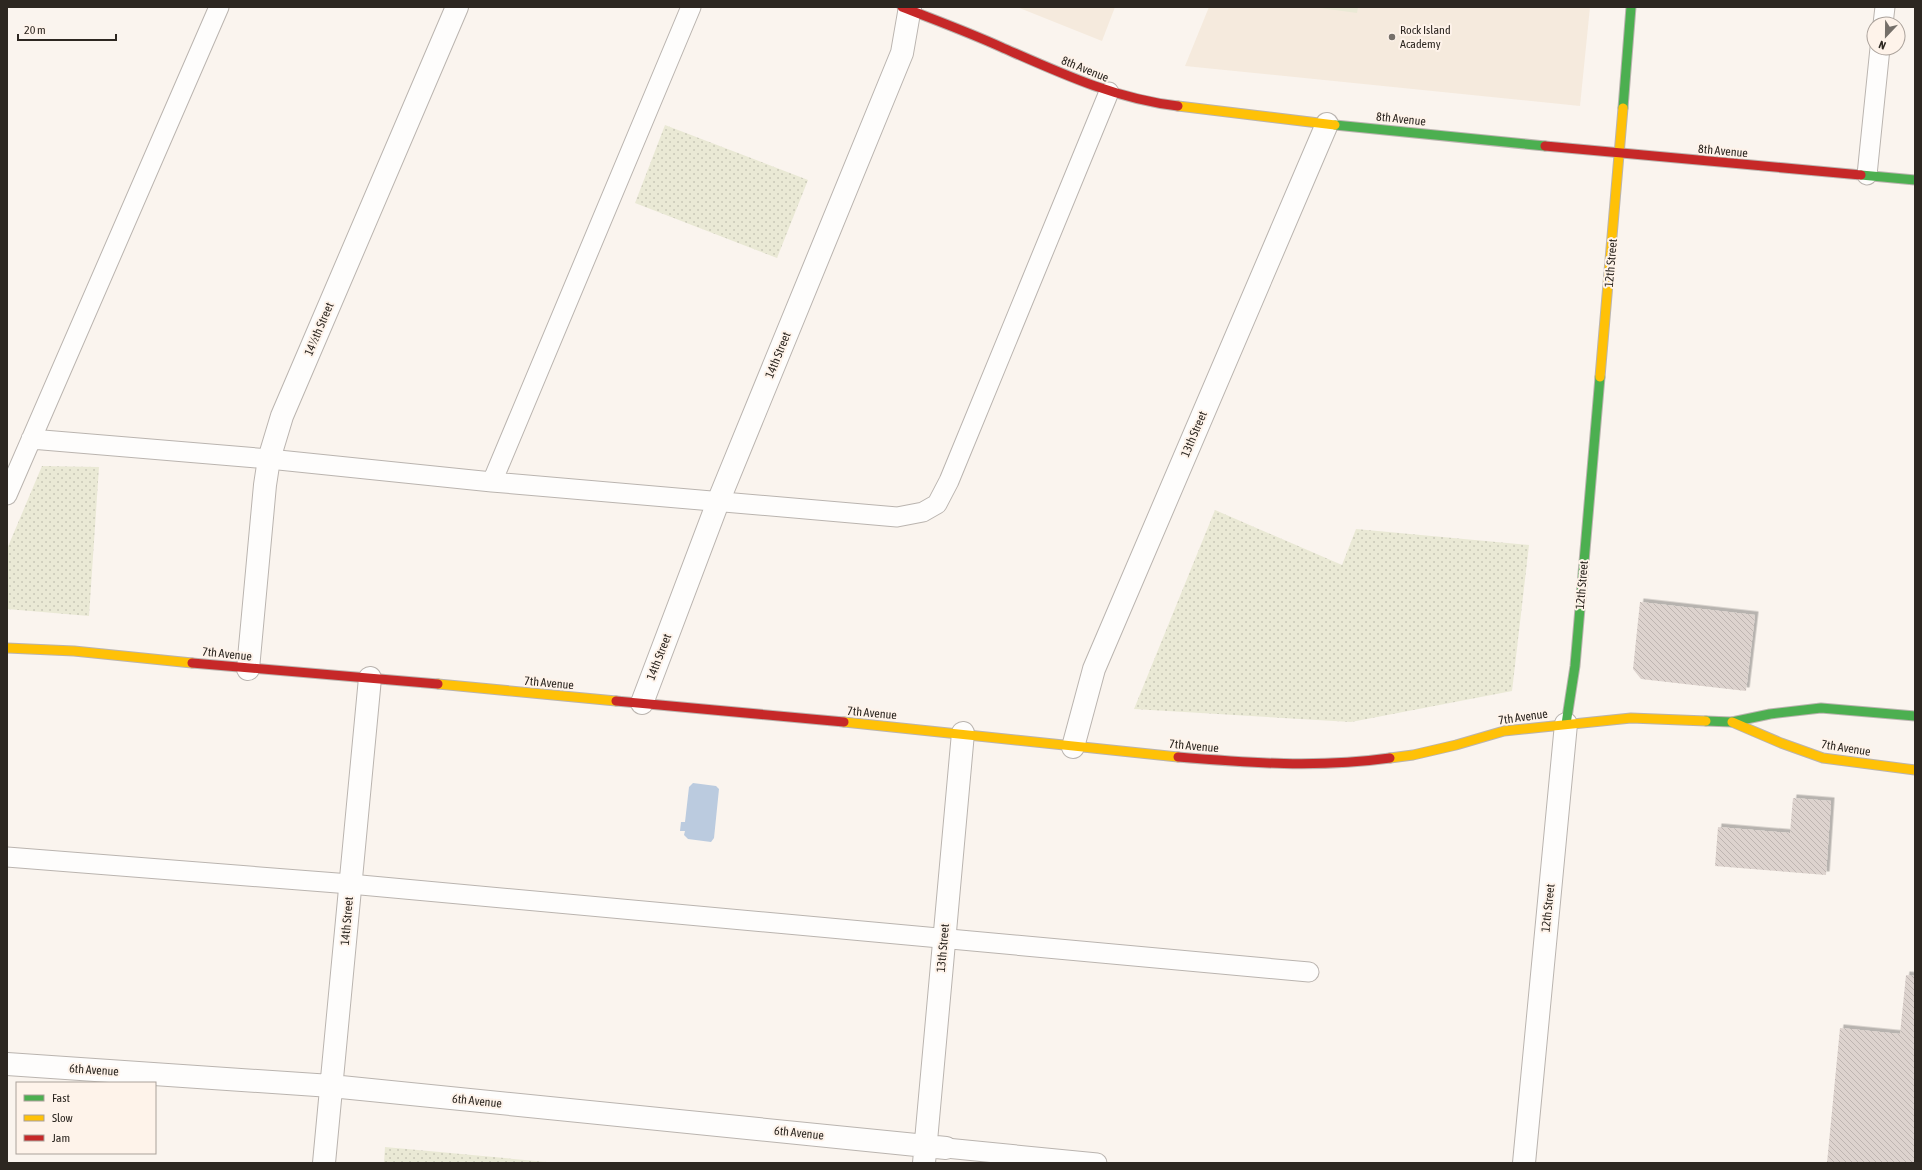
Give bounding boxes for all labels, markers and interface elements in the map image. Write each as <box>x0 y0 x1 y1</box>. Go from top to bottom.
scale bar <box>18 16 116 42</box>
north arrow <box>1866 16 1906 56</box>
text: 20 m <box>24 23 46 37</box>
place label: Rock Island Academy <box>1400 23 1451 51</box>
marker: Rock Island Academy <box>1387 32 1397 42</box>
text: N <box>1877 38 1888 52</box>
street label: 8th Avenue <box>1059 53 1111 85</box>
street label: 8th Avenue <box>1376 109 1426 129</box>
street label: 8th Avenue <box>1698 142 1748 160</box>
street label: 12th Street <box>1602 238 1620 288</box>
street label: 14½th Street <box>302 300 337 358</box>
street label: 14th Street <box>762 329 794 380</box>
street label: 13th Street <box>1178 408 1210 459</box>
street label: 12th Street <box>1573 560 1591 610</box>
street label: 14th Street <box>644 631 674 682</box>
street label: 7th Avenue <box>202 644 252 664</box>
street label: 7th Avenue <box>524 674 574 692</box>
street label: 7th Avenue <box>847 704 897 722</box>
street label: 7th Avenue <box>1497 707 1549 727</box>
street label: 7th Avenue <box>1169 737 1219 755</box>
street label: 7th Avenue <box>1820 737 1872 759</box>
street label: 12th Street <box>1539 883 1558 933</box>
street label: 14th Street <box>338 896 356 946</box>
street label: 13th Street <box>934 923 952 973</box>
street label: 6th Avenue <box>69 1061 119 1079</box>
legend <box>16 1082 156 1154</box>
text: Fast <box>52 1091 70 1105</box>
street label: 6th Avenue <box>452 1091 502 1111</box>
text: Slow <box>52 1111 73 1125</box>
street label: 6th Avenue <box>774 1123 824 1143</box>
text: Jam <box>52 1131 70 1145</box>

